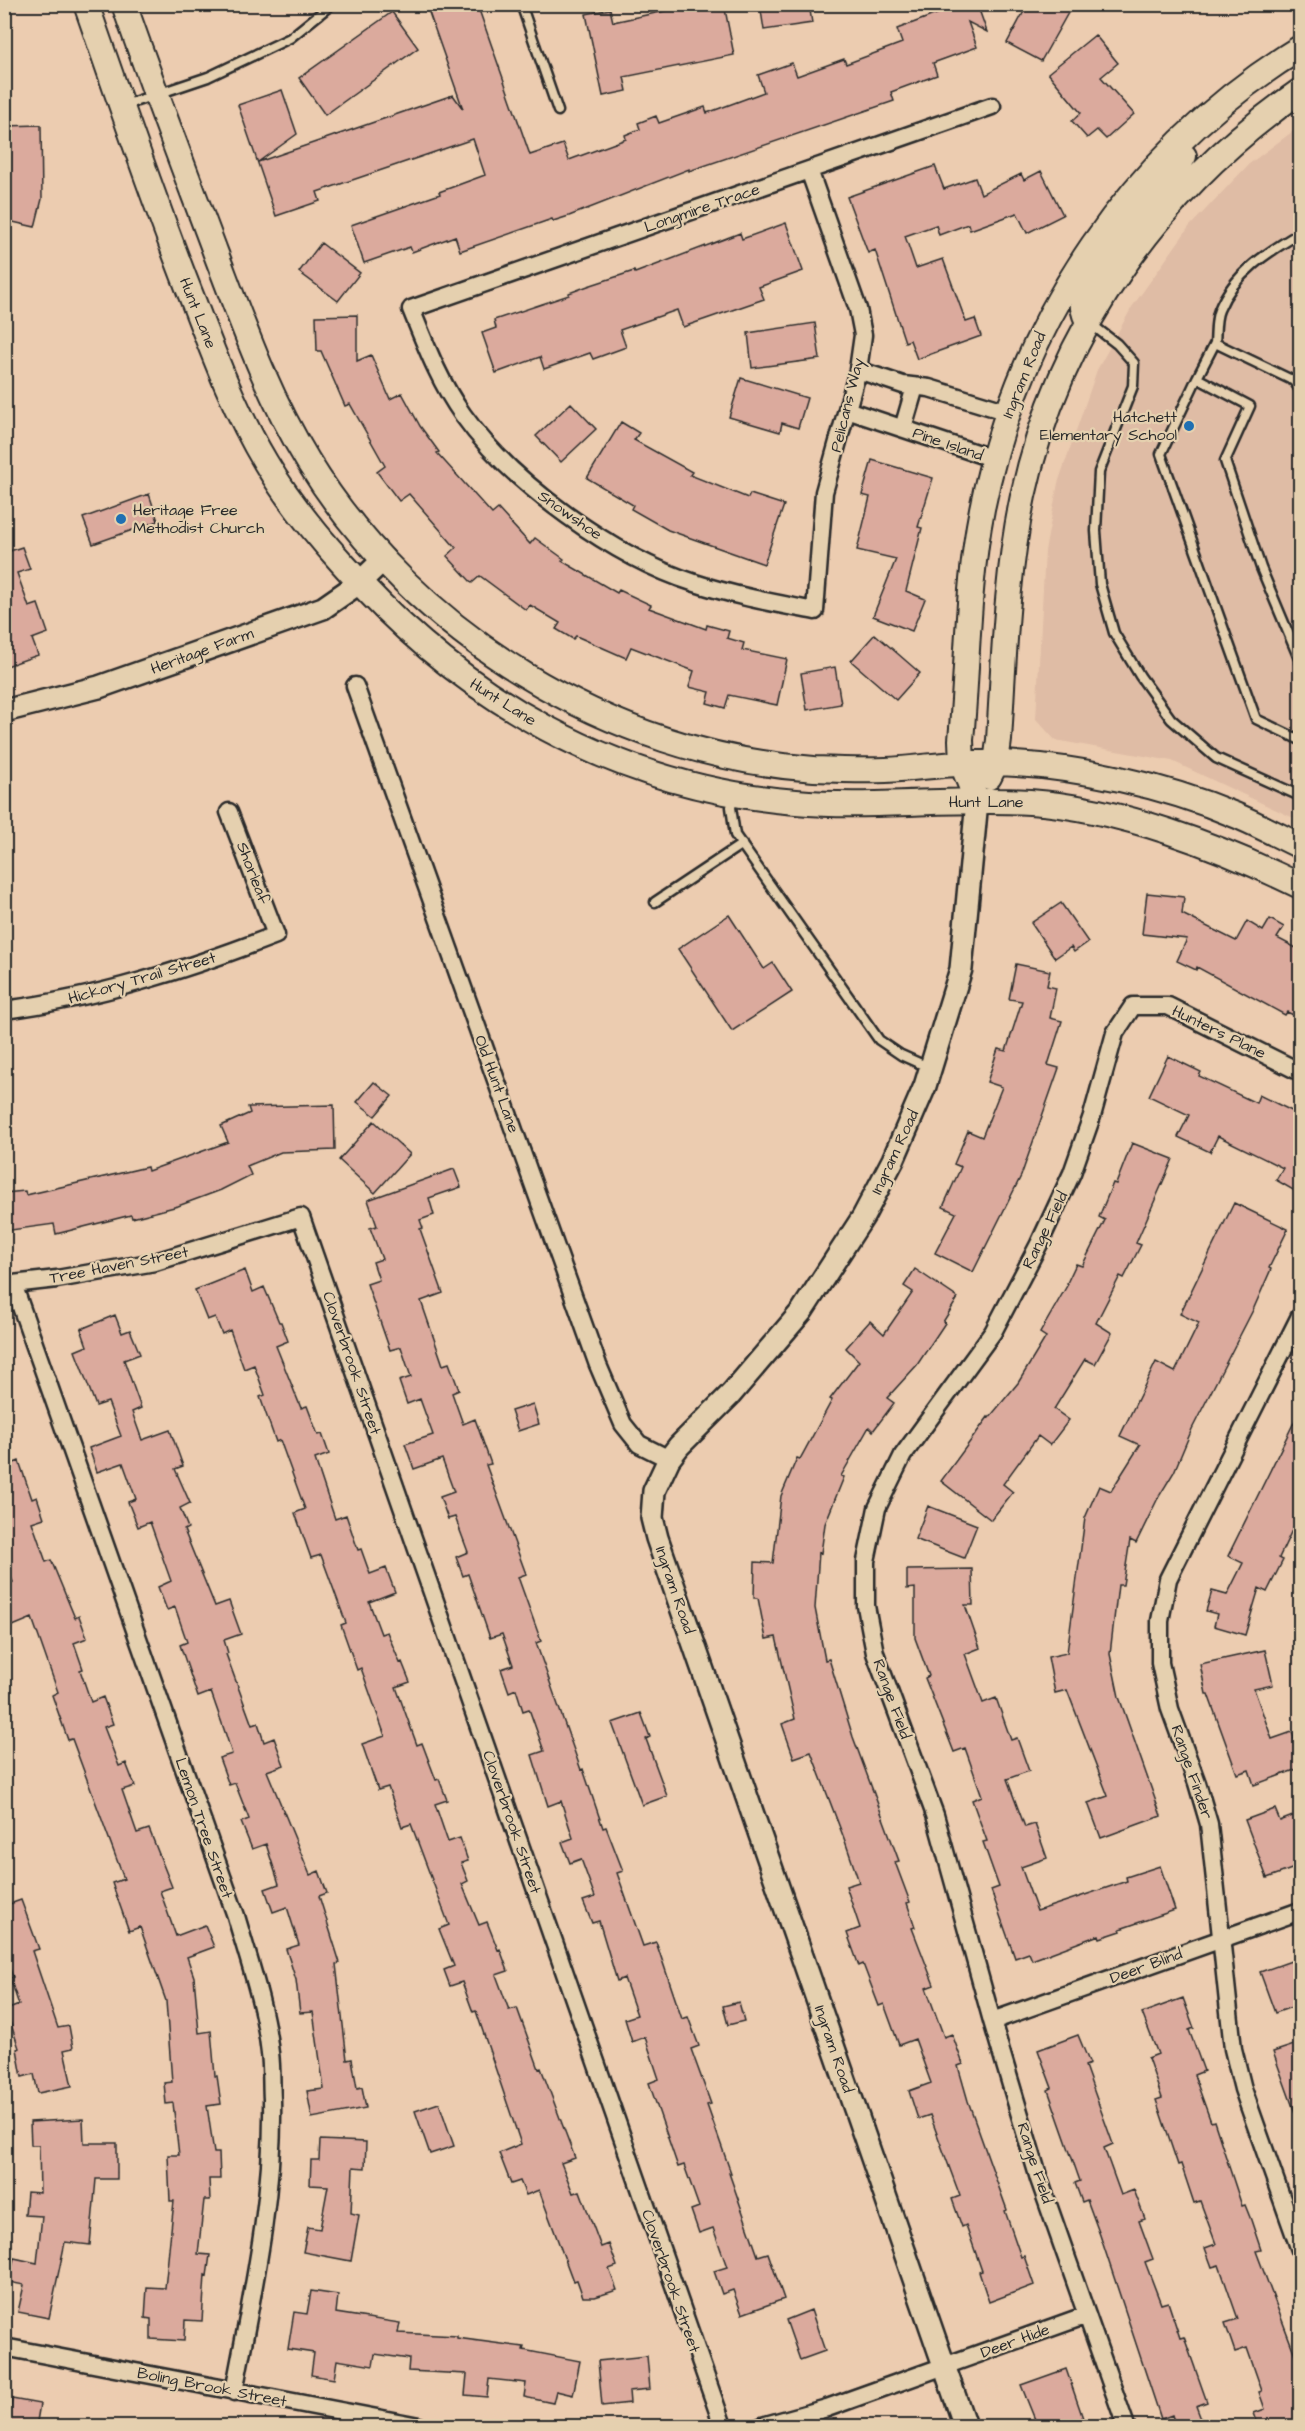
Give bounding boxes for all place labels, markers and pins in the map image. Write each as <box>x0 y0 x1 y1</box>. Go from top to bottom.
place label: Hatchett Elementary School <box>1040 406 1178 447</box>
marker: Hatchett Elementary School <box>1182 419 1196 433</box>
place label: Heritage Free Methodist Church <box>133 499 264 539</box>
marker: Heritage Free Methodist Church <box>114 512 128 526</box>

